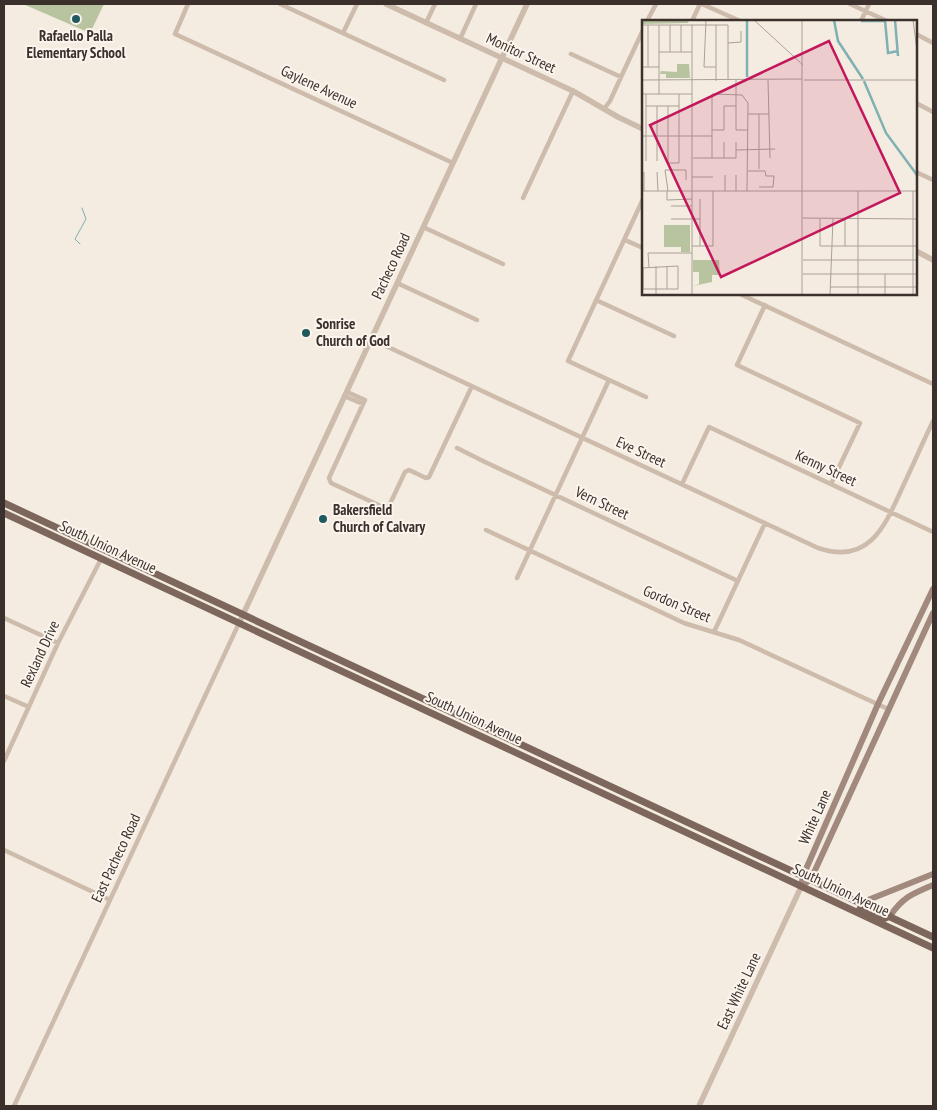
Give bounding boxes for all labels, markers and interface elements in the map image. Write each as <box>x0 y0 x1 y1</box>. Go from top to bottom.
marker: Rafaello Palla Elementary School <box>70 13 82 25</box>
inset map <box>642 20 917 295</box>
place label: Rafaello Palla Elementary School <box>27 26 126 62</box>
street label: Monitor Street <box>483 28 559 77</box>
street label: Gaylene Avenue <box>278 61 360 113</box>
street label: Pacheco Road <box>367 230 414 302</box>
place label: Sonrise Church of God <box>316 314 390 350</box>
marker: Sonrise Church of God <box>300 327 312 339</box>
street label: Eve Street <box>613 432 669 471</box>
street label: Kenny Street <box>792 445 860 490</box>
street label: Vern Street <box>571 481 632 523</box>
place label: Bakersfield Church of Calvary <box>333 500 426 536</box>
marker: Bakersfield Church of Calvary <box>317 513 329 525</box>
street label: South Union Avenue <box>57 516 160 577</box>
street label: Gordon Street <box>640 581 714 626</box>
street label: Rexland Drive <box>16 617 63 690</box>
street label: South Union Avenue <box>423 687 526 748</box>
street label: White Lane <box>794 786 835 847</box>
street label: East Pacheco Road <box>87 810 144 905</box>
street label: South Union Avenue <box>790 859 893 920</box>
street label: East White Lane <box>712 949 765 1032</box>

